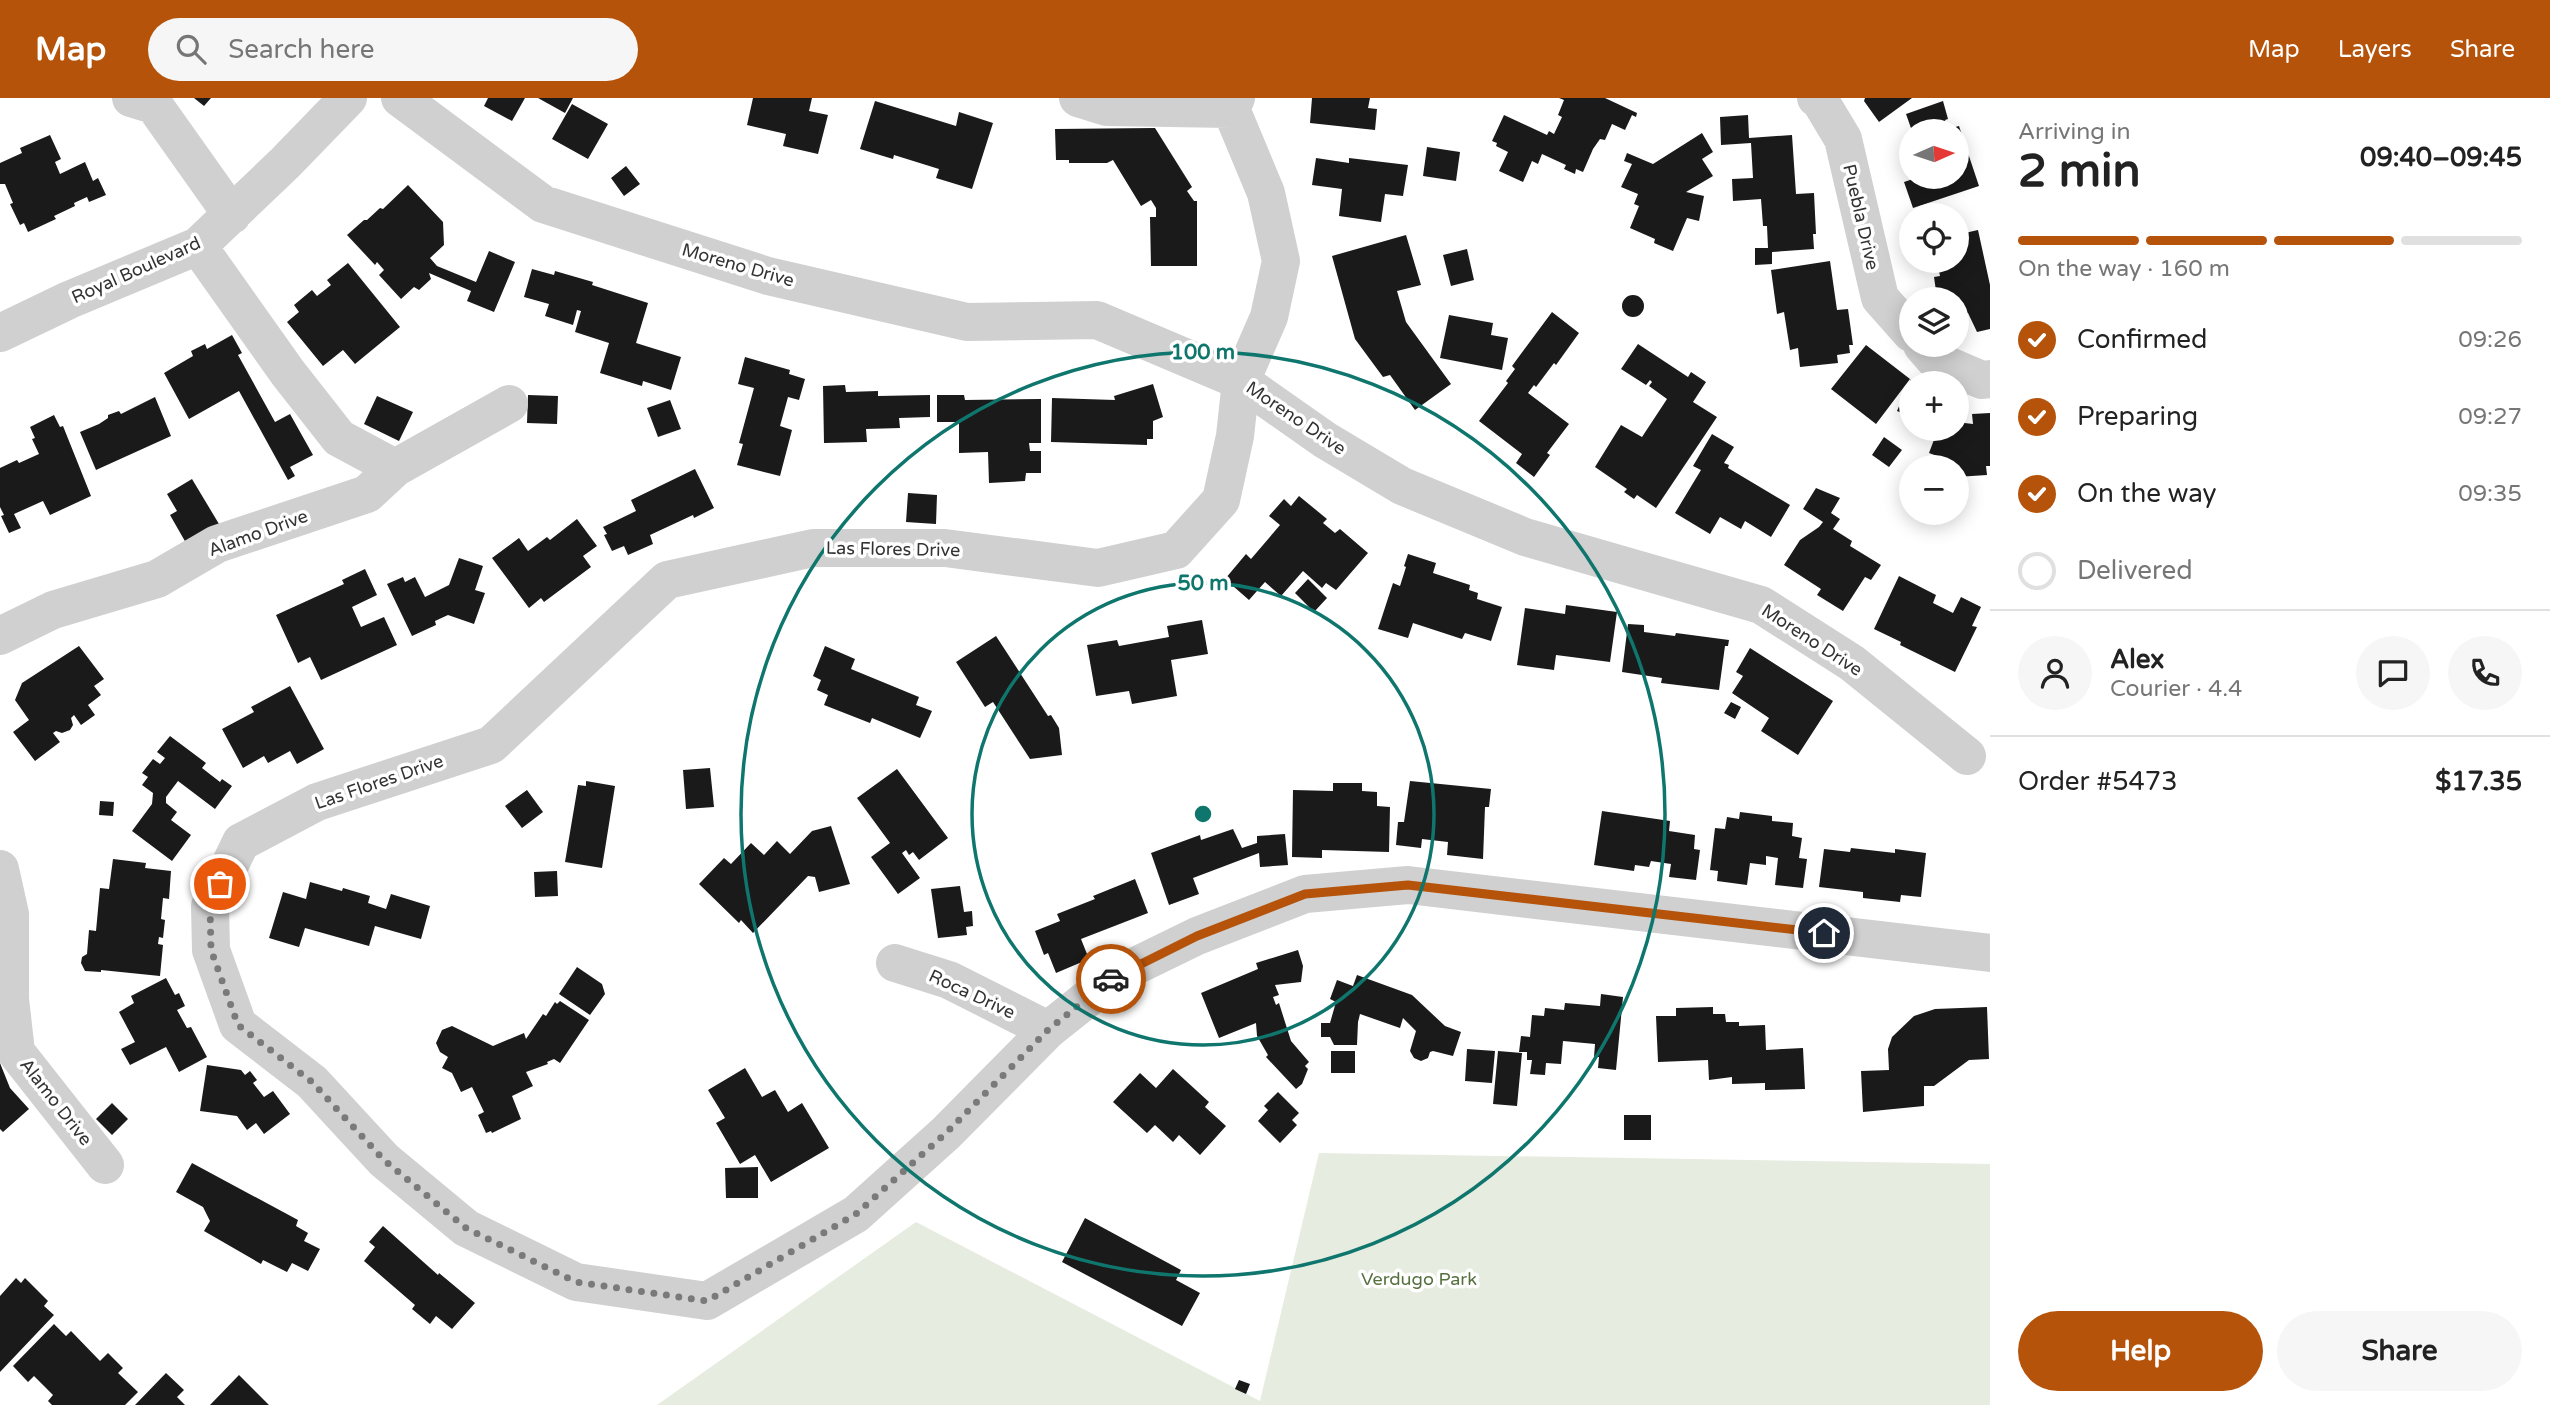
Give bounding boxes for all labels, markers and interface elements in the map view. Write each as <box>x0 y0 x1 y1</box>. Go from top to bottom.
search box <box>148 18 638 81</box>
text: Map <box>35 30 106 69</box>
icon: search <box>172 30 210 68</box>
text: Search here <box>228 34 374 65</box>
text: Map <box>2248 35 2300 64</box>
text: Layers <box>2338 35 2412 64</box>
text: Share <box>2450 35 2515 64</box>
text: Arriving in <box>2018 118 2131 146</box>
north arrow <box>1899 119 1969 189</box>
map controls <box>1899 119 1969 525</box>
text: 09:40–09:45 <box>2360 142 2522 173</box>
text: 2 min <box>2018 144 2141 199</box>
street label: Puebla Drive <box>1838 162 1884 272</box>
button: locate <box>1899 203 1969 273</box>
street label: Royal Boulevard <box>68 232 204 308</box>
street label: Moreno Drive <box>679 238 797 292</box>
text: On the way · 160 m <box>2018 255 2230 283</box>
button: layers <box>1899 287 1969 357</box>
icon: check <box>2018 321 2056 359</box>
text: Confirmed <box>2077 324 2207 355</box>
text: 09:26 <box>2458 326 2522 354</box>
text: 100 m <box>1171 340 1235 365</box>
button: + <box>1899 371 1969 441</box>
street label: Moreno Drive <box>1242 376 1350 460</box>
icon: check <box>2018 398 2056 436</box>
text: Preparing <box>2077 401 2198 432</box>
text: 09:27 <box>2458 403 2522 431</box>
button: − <box>1899 455 1969 525</box>
icon: check <box>2018 475 2056 513</box>
text: On the way <box>2077 478 2217 509</box>
text: 09:35 <box>2458 480 2522 508</box>
street label: Alamo Drive <box>205 505 311 561</box>
street label: Las Flores Drive <box>826 537 960 561</box>
text: Delivered <box>2077 555 2193 586</box>
text: 50 m <box>1177 571 1229 596</box>
street label: Moreno Drive <box>1757 599 1867 681</box>
button: person <box>2018 636 2092 710</box>
button: chat <box>2356 636 2430 710</box>
button: phone <box>2448 636 2522 710</box>
text: Alex <box>2110 644 2164 675</box>
text: Courier · 4.4 <box>2110 675 2242 703</box>
street label: Las Flores Drive <box>312 750 446 814</box>
text: Order #5473 <box>2018 766 2178 797</box>
text: $17.35 <box>2435 766 2522 797</box>
centre of rings <box>1191 802 1215 826</box>
pin <box>190 854 250 914</box>
icon: bag <box>201 865 239 903</box>
pin <box>1794 903 1854 963</box>
icon: home <box>1805 914 1843 952</box>
courier <box>1076 944 1146 1014</box>
icon: car <box>1092 960 1130 998</box>
street label: Roca Drive <box>925 964 1019 1024</box>
street label: Alamo Drive <box>15 1054 97 1150</box>
park label: Verdugo Park <box>1361 1268 1477 1290</box>
button: Help <box>2018 1311 2263 1391</box>
button: Share <box>2277 1311 2522 1391</box>

